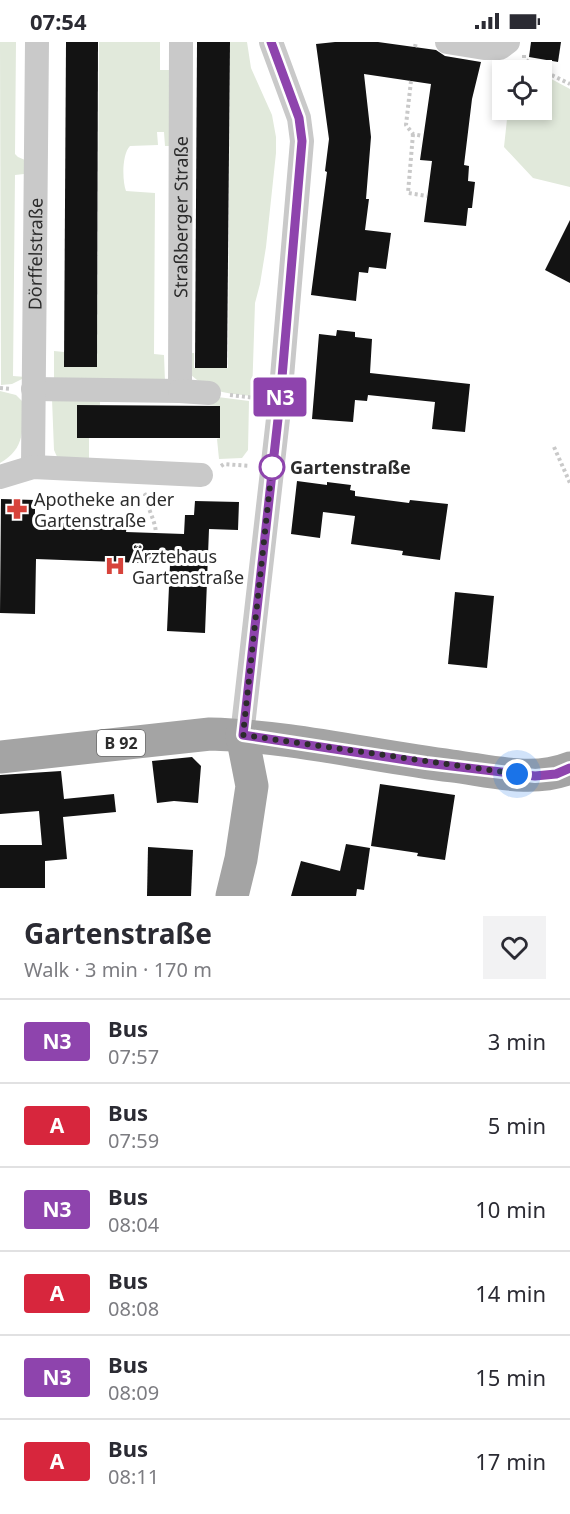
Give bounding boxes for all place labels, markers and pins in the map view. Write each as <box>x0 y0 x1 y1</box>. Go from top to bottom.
marker: Gartenstraße <box>259 454 285 480</box>
place label: Gartenstraße <box>290 455 411 479</box>
place label: Apotheke an der Gartenstraße <box>34 487 175 532</box>
pharmacy icon: Apotheke an der Gartenstraße <box>5 497 29 521</box>
place label: Ärztehaus Gartenstraße <box>132 544 244 589</box>
hospital icon: Ärztehaus Gartenstraße <box>103 554 127 578</box>

